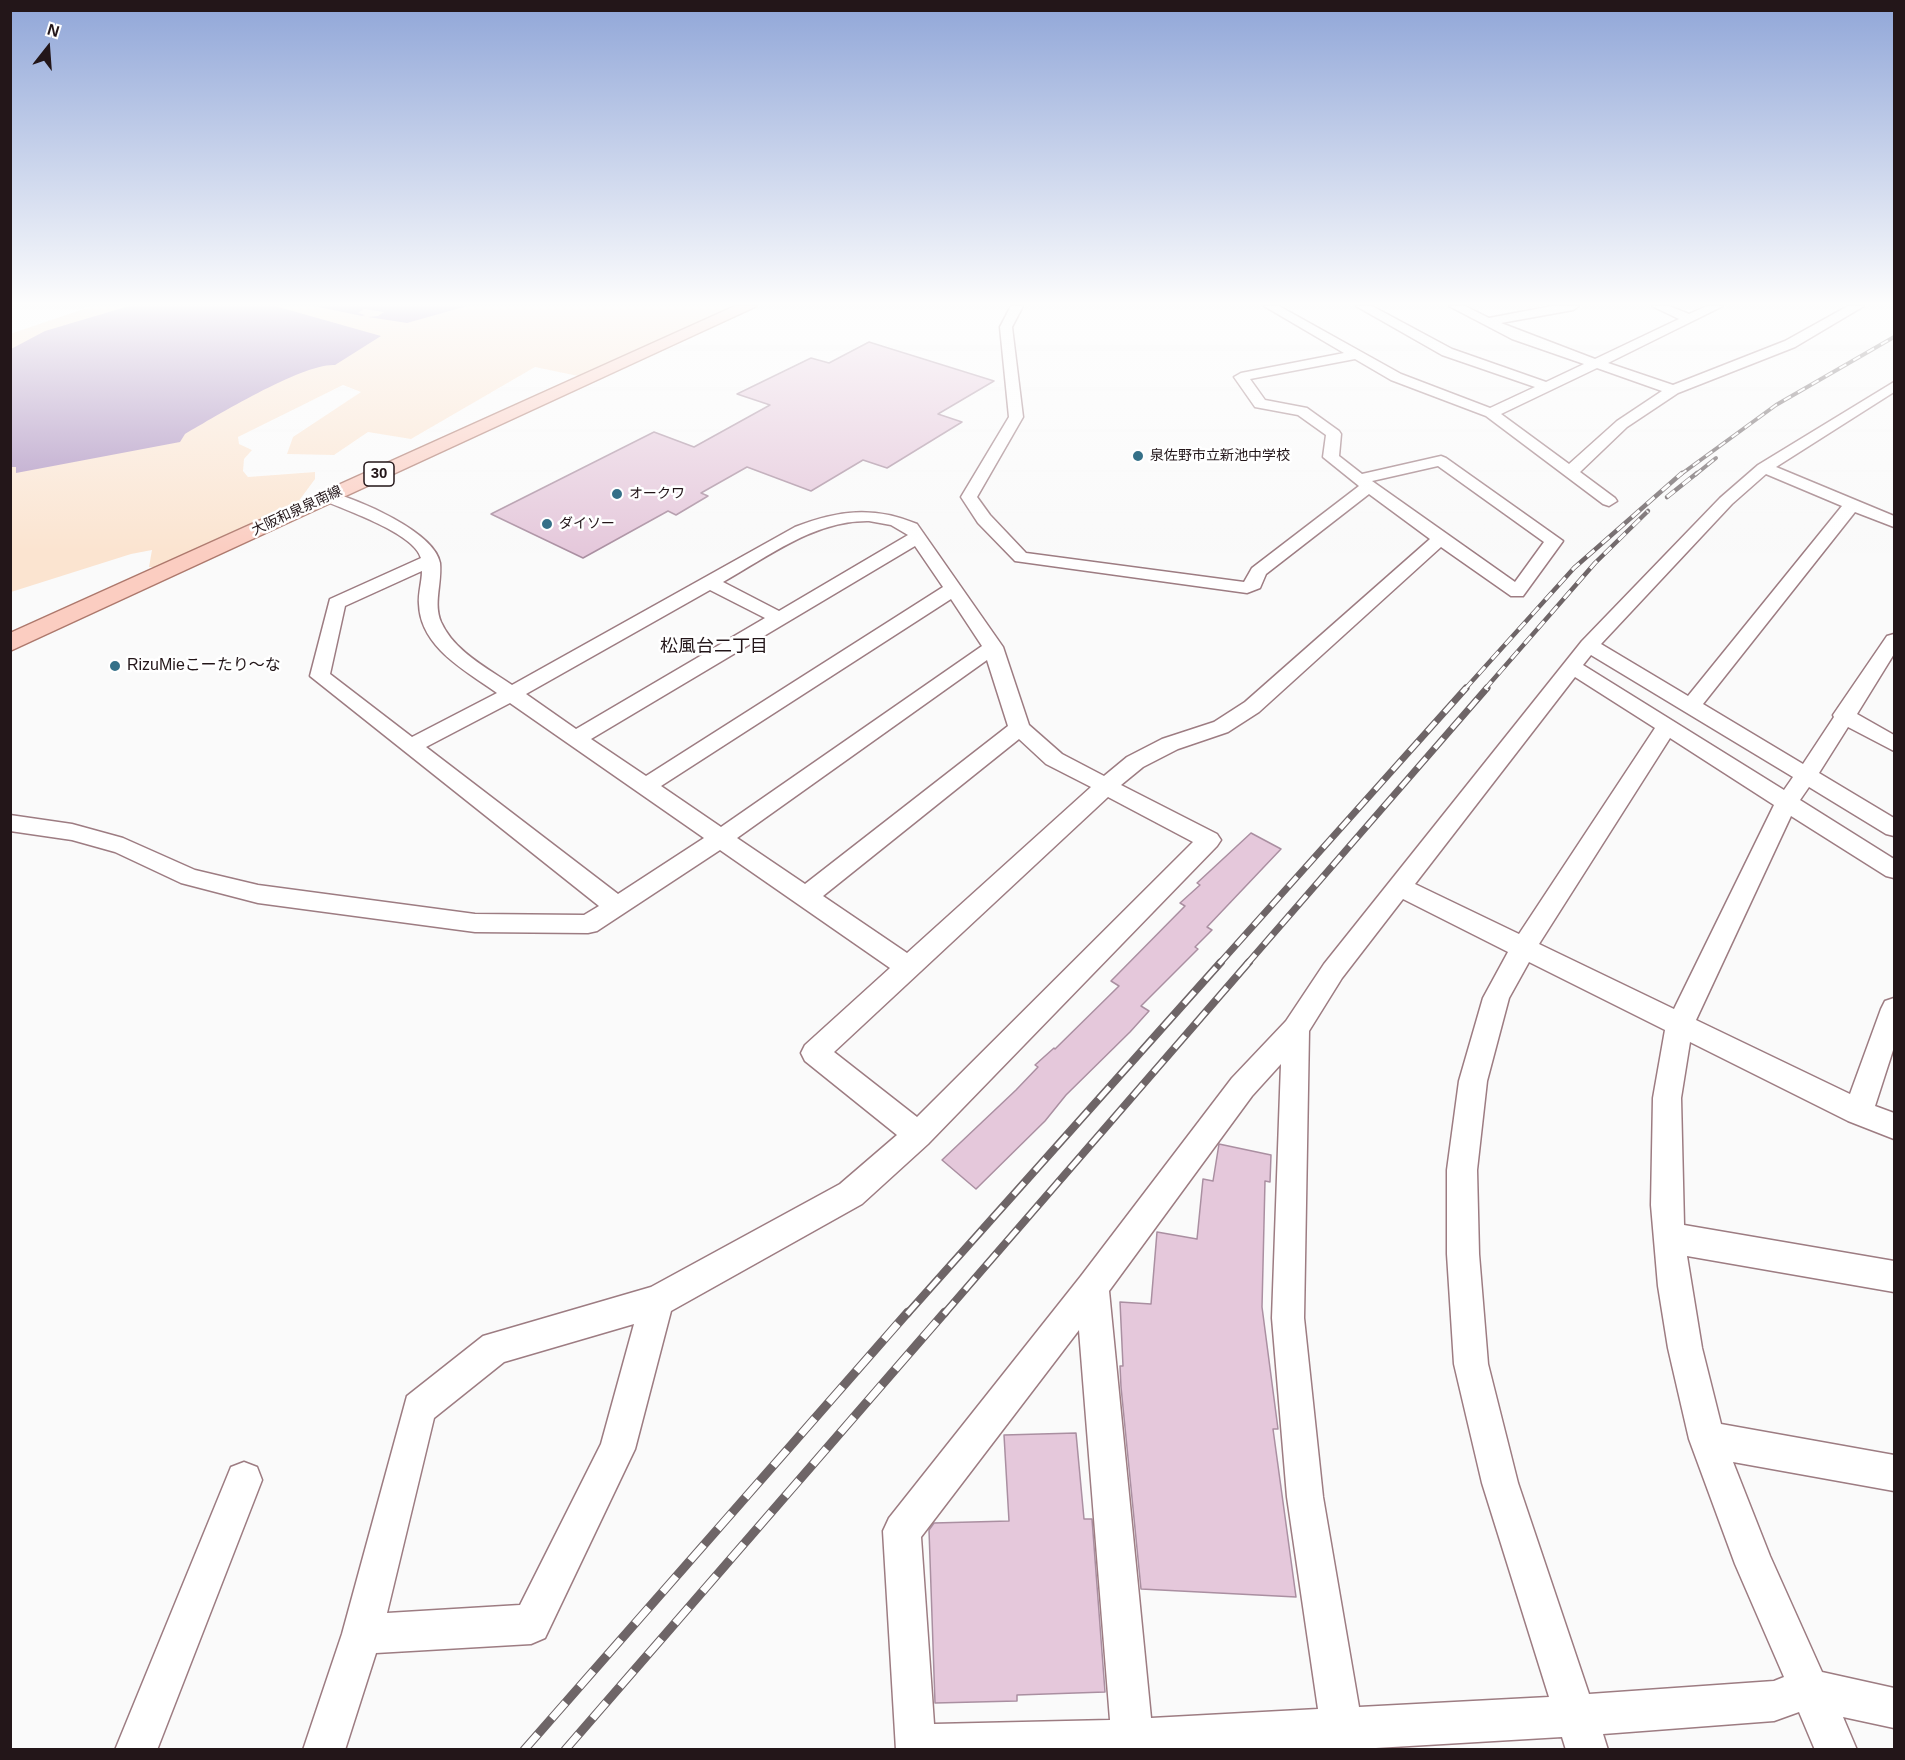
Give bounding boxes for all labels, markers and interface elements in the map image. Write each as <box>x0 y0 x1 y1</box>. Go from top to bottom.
north arrow <box>18 18 78 78</box>
text: N <box>45 20 61 40</box>
place label: 泉佐野市立新池中学校 <box>1150 448 1290 464</box>
marker: 泉佐野市立新池中学校 <box>1131 449 1145 463</box>
road number: 30 <box>364 462 394 486</box>
street label: 大阪和泉泉南線 <box>249 483 345 539</box>
place label: オークワ <box>629 486 685 502</box>
marker: オークワ <box>610 487 624 501</box>
place label: ダイソー <box>559 516 615 532</box>
marker: ダイソー <box>540 517 554 531</box>
district label: 松風台二丁目 <box>660 636 768 658</box>
place label: RizuMieこーたり～な <box>127 656 281 676</box>
marker: RizuMieこーたり～な <box>108 659 122 673</box>

